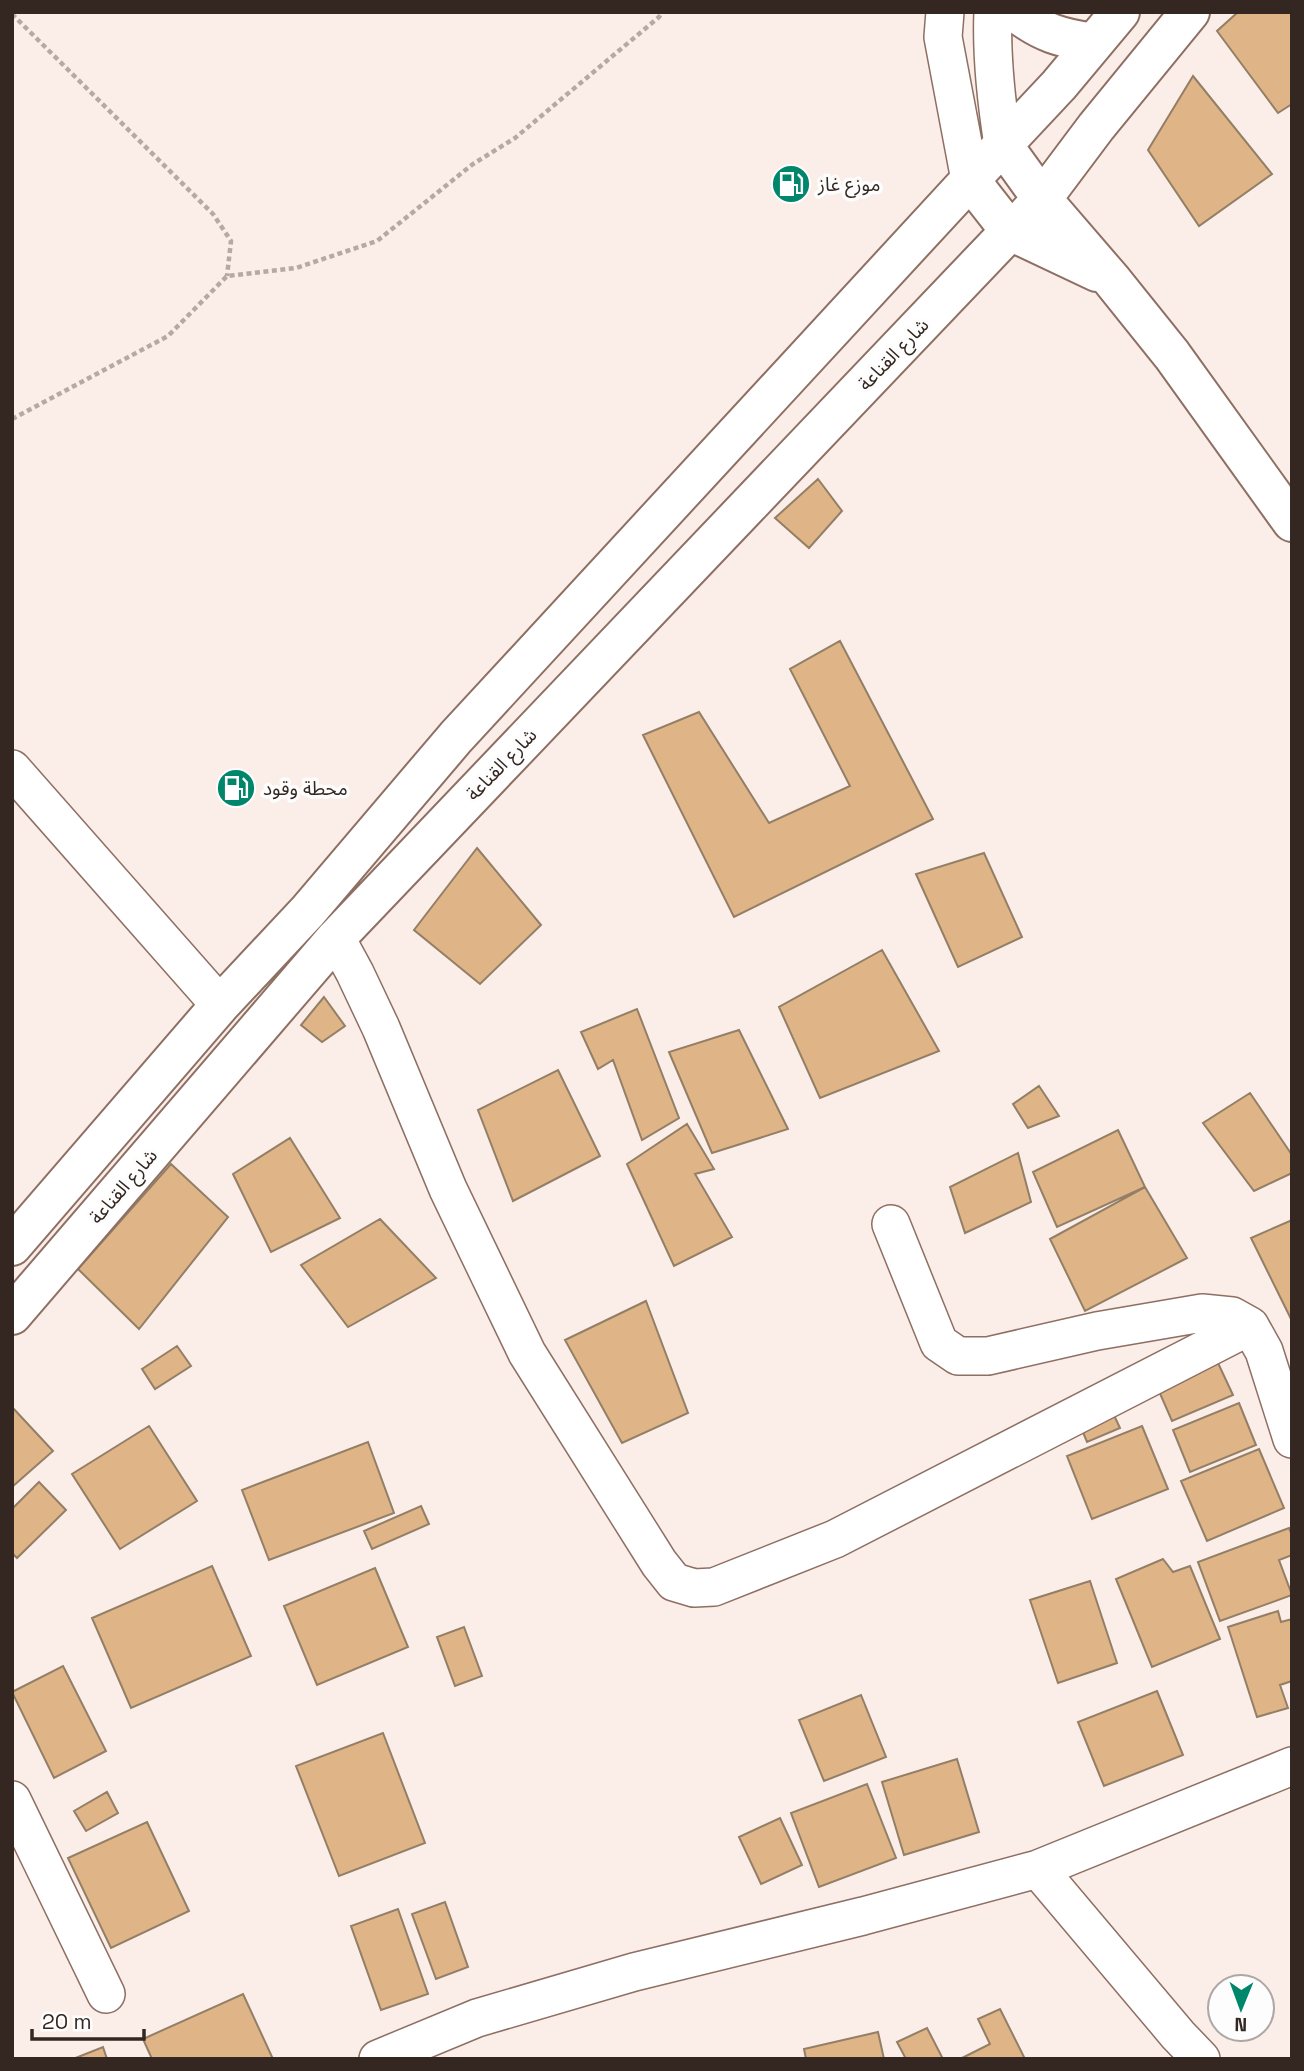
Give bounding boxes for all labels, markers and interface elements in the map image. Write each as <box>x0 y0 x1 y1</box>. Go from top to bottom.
fuel station icon: موزع غاز <box>770 163 812 205</box>
place label: موزع غاز <box>817 172 881 198</box>
street label: شارع القناعة <box>853 313 935 397</box>
street label: شارع القناعة <box>461 723 543 807</box>
fuel station icon: محطة وقود <box>215 767 257 809</box>
place label: محطة وقود <box>263 776 348 801</box>
street label: شارع القناعة <box>84 1144 164 1230</box>
north arrow <box>1206 1973 1276 2043</box>
scale bar <box>32 1997 144 2041</box>
text: 20 m <box>42 2008 92 2035</box>
text: N <box>1234 2012 1247 2037</box>

